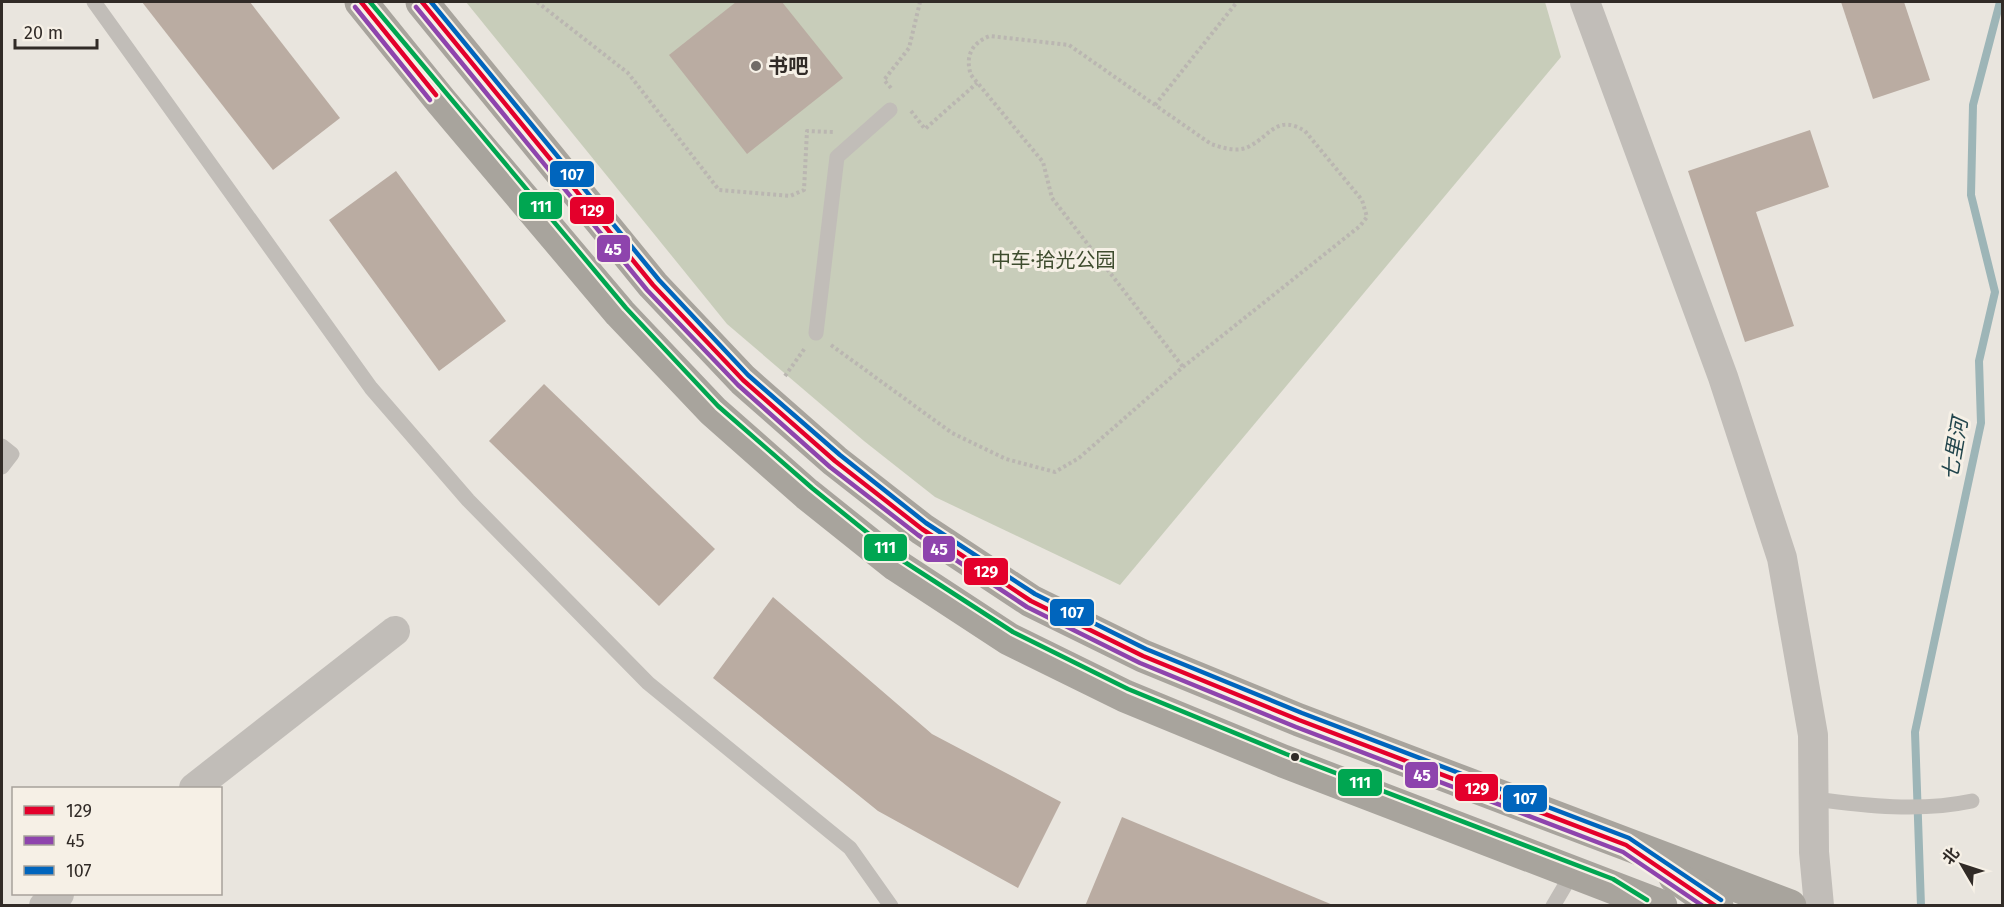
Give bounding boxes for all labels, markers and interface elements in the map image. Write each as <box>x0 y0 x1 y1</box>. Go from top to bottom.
scale bar <box>15 12 98 50</box>
text: 20 m <box>24 22 63 44</box>
place label: 书吧 <box>768 54 808 78</box>
marker: 书吧 <box>749 59 763 73</box>
line badge: 107 <box>549 160 595 188</box>
text: 107 <box>560 165 584 184</box>
line badge: 111 <box>518 191 563 220</box>
line badge: 129 <box>569 196 615 225</box>
text: 111 <box>530 197 552 216</box>
text: 129 <box>580 201 604 220</box>
line badge: 45 <box>596 234 631 263</box>
text: 45 <box>604 240 622 259</box>
park label: 中车·拾光公园 <box>991 248 1115 272</box>
water label: 七里河 <box>1937 412 1974 482</box>
line badge: 111 <box>863 533 908 562</box>
line badge: 45 <box>922 535 956 563</box>
text: 111 <box>874 538 896 557</box>
text: 45 <box>930 540 948 559</box>
line badge: 129 <box>963 557 1009 586</box>
text: 129 <box>974 562 998 581</box>
line badge: 107 <box>1049 598 1095 627</box>
text: 107 <box>1060 603 1084 622</box>
unlabelled marker <box>1289 751 1301 763</box>
line badge: 45 <box>1404 761 1439 789</box>
text: 45 <box>1413 766 1431 785</box>
line badge: 111 <box>1337 768 1383 797</box>
text: 111 <box>1349 773 1371 792</box>
line badge: 129 <box>1454 773 1499 802</box>
text: 129 <box>1465 779 1489 798</box>
line badge: 107 <box>1502 784 1548 813</box>
legend <box>12 787 222 895</box>
text: 107 <box>1513 789 1537 808</box>
text: 129 <box>66 800 92 822</box>
text: 45 <box>66 830 84 852</box>
north arrow <box>1932 835 1992 895</box>
text: 北 <box>1938 844 1963 868</box>
text: 107 <box>66 860 91 882</box>

